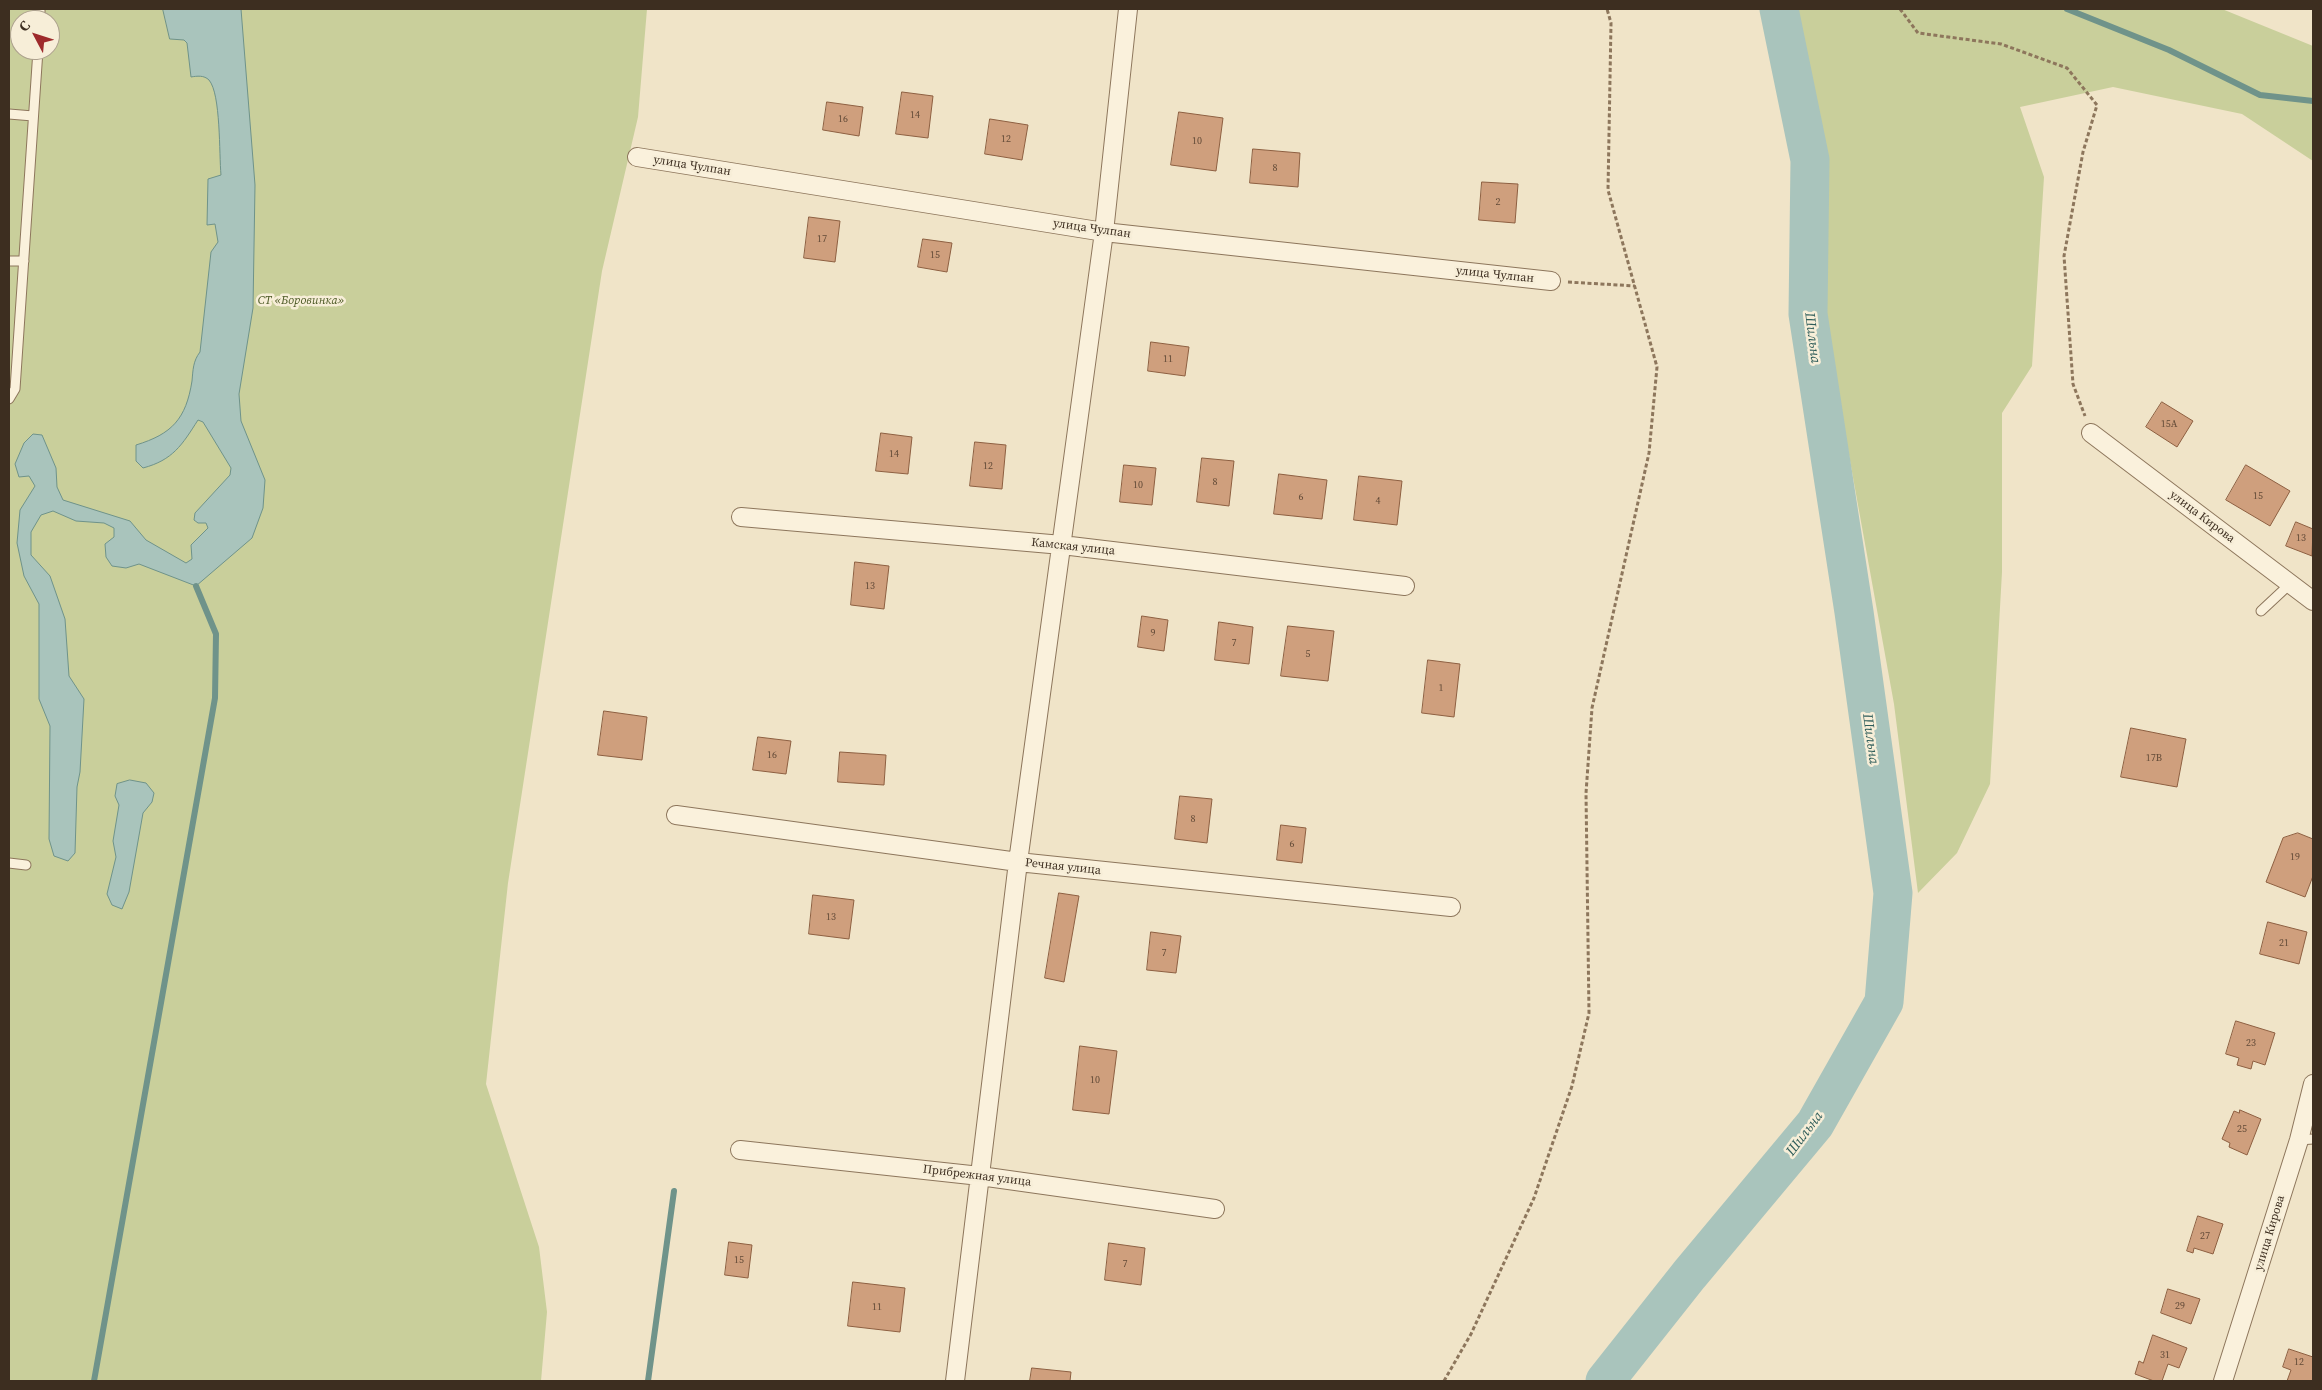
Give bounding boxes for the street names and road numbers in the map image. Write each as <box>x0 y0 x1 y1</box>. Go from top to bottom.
street label: улица Чулпан <box>652 153 732 179</box>
street label: улица Чулпан <box>1052 216 1132 242</box>
street label: улица Чулпан <box>1455 264 1535 286</box>
street label: улица Кирова <box>2167 488 2237 546</box>
street label: Камская улица <box>1030 535 1116 559</box>
street label: Речная улица <box>1024 856 1102 878</box>
street label: Прибрежная улица <box>922 1162 1032 1190</box>
street label: улица Кирова <box>2252 1194 2288 1272</box>

